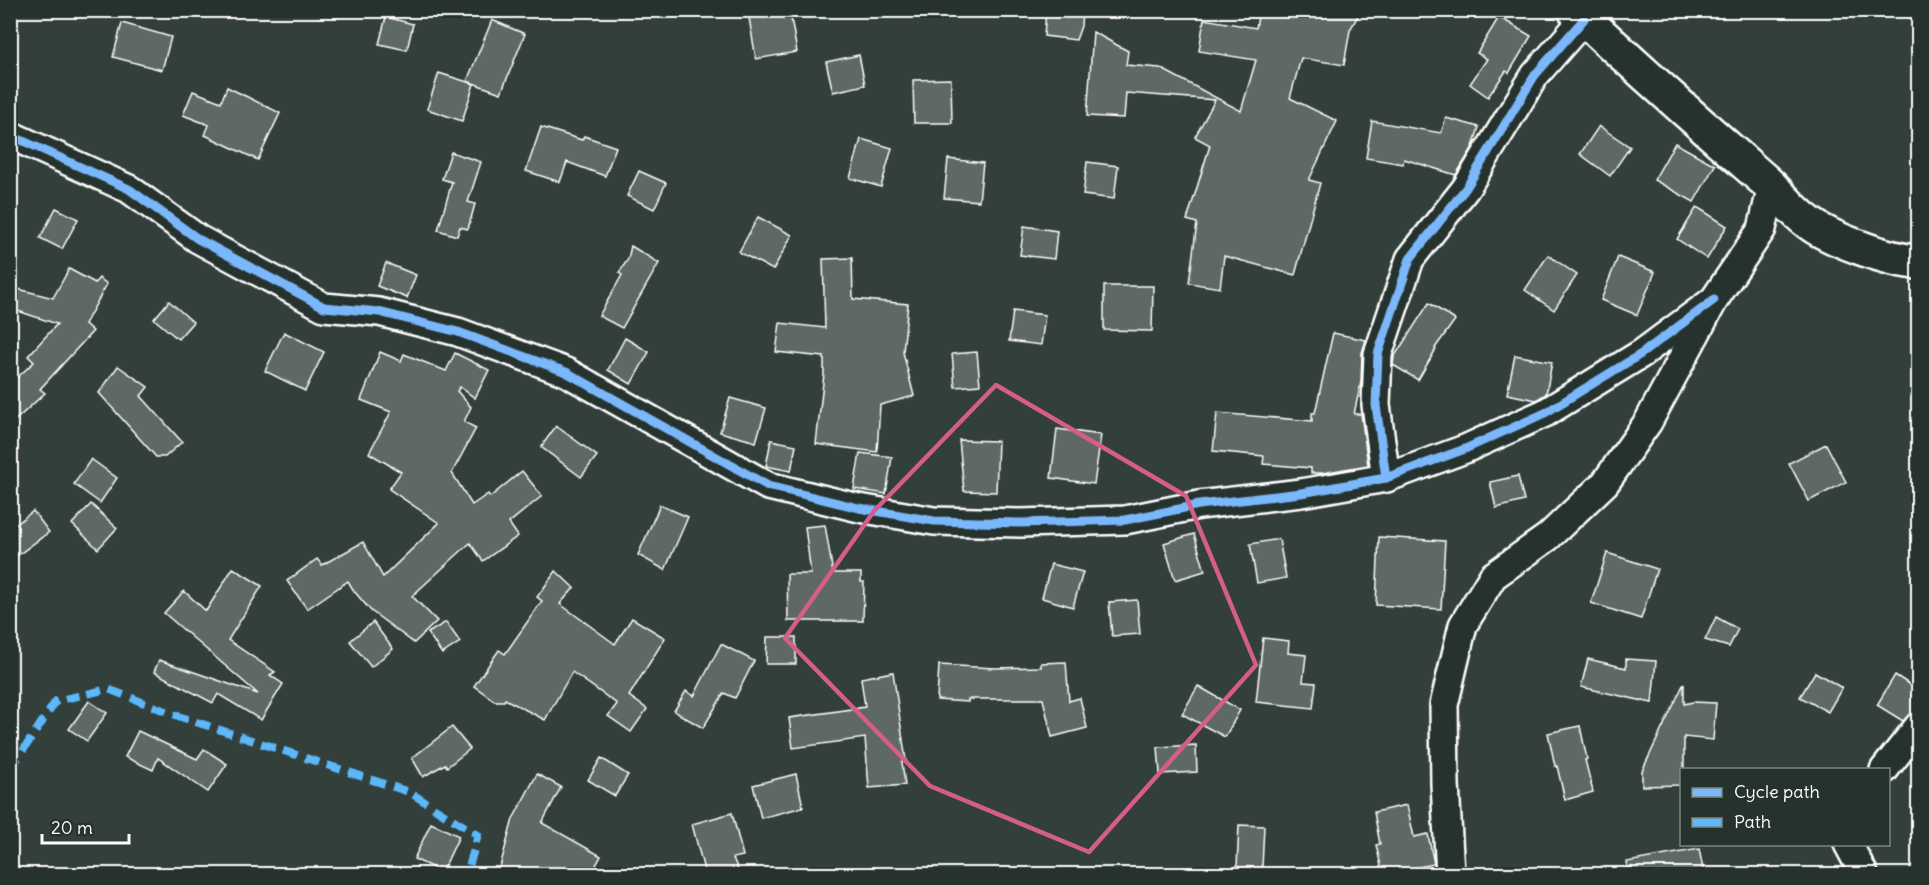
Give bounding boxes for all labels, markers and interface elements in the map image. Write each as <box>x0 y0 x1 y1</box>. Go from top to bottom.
legend <box>1680 768 1890 846</box>
text: Cycle path <box>1734 780 1820 803</box>
scale bar <box>42 807 129 845</box>
text: Path <box>1734 810 1771 833</box>
text: 20 m <box>51 816 93 839</box>

